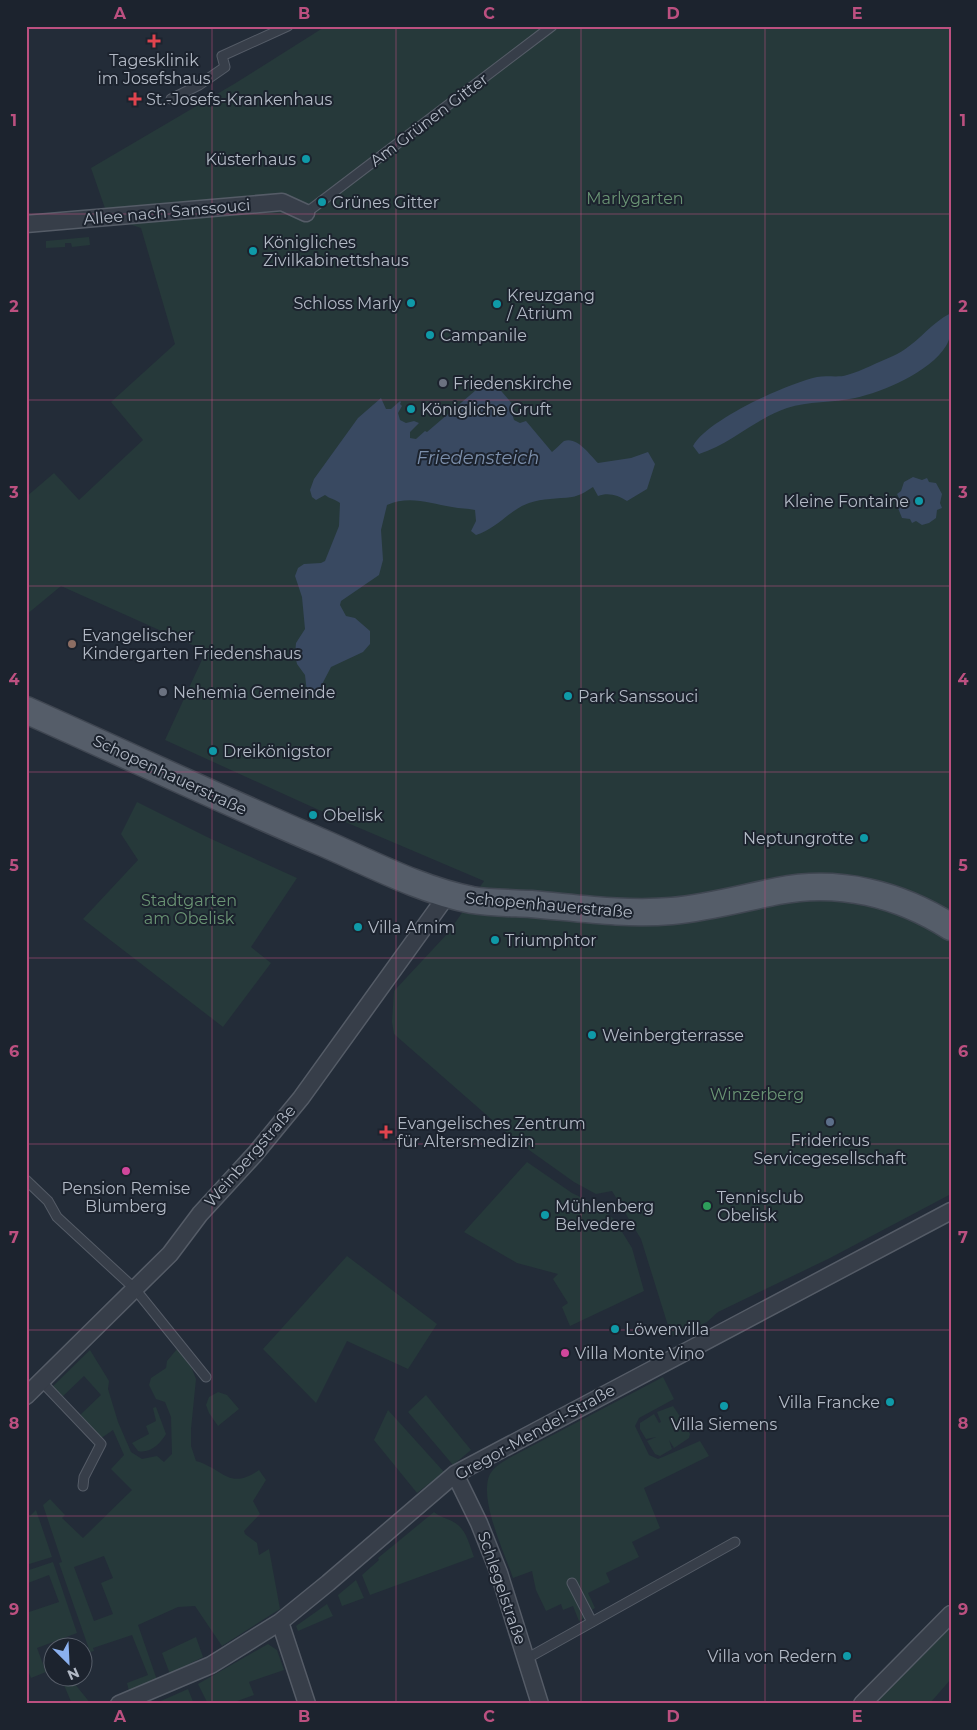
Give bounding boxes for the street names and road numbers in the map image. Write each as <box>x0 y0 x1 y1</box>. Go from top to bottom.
street label: Am Grünen Gitter <box>366 69 492 171</box>
street label: Allee nach Sanssouci <box>83 195 251 229</box>
street label: Schopenhauerstraße <box>90 731 250 819</box>
street label: Schopenhauerstraße <box>465 888 633 922</box>
street label: Weinbergstraße <box>200 1101 300 1211</box>
street label: Gregor-Mendel-Straße <box>452 1380 618 1484</box>
street label: Schlegelstraße <box>474 1529 530 1647</box>

